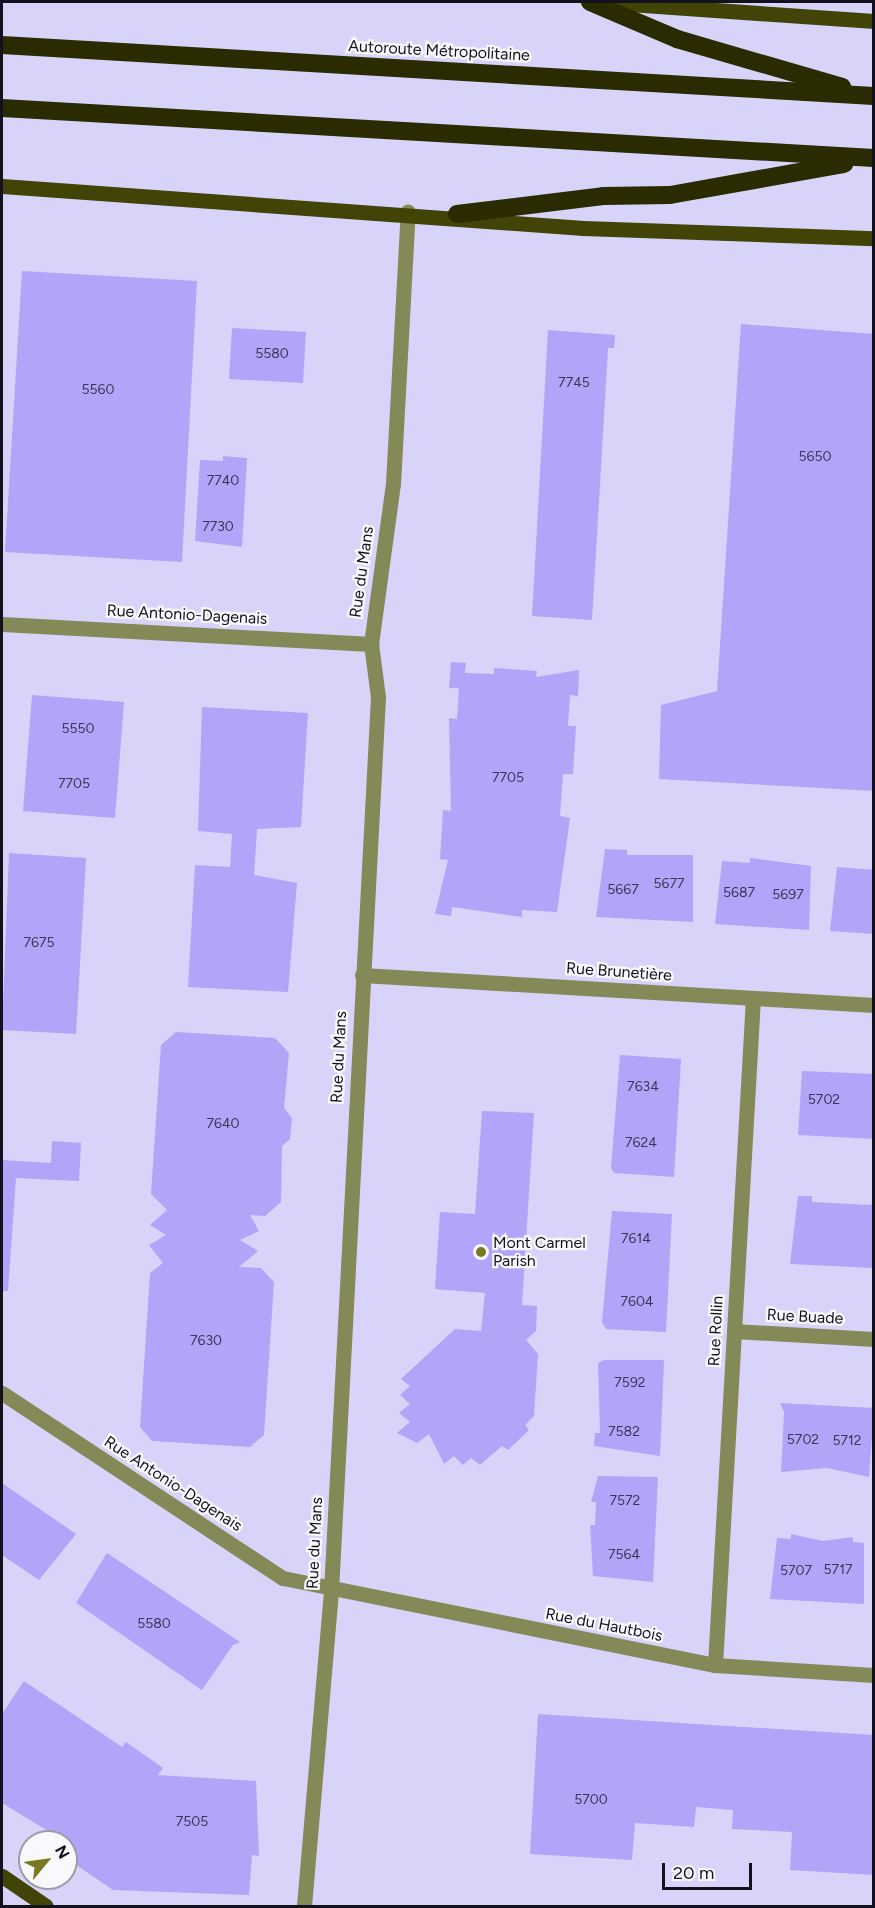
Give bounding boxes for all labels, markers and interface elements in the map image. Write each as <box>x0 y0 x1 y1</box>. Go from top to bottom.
street label: Autoroute Métropolitaine <box>348 37 530 65</box>
house number: 5580 <box>255 346 289 362</box>
house number: 7745 <box>558 375 590 391</box>
house number: 5560 <box>82 382 114 398</box>
house number: 5650 <box>799 449 831 465</box>
house number: 7740 <box>207 473 239 489</box>
house number: 7730 <box>202 519 234 535</box>
street label: Rue du Mans <box>346 525 378 619</box>
street label: Rue Antonio-Dagenais <box>106 601 268 629</box>
house number: 5550 <box>61 721 95 737</box>
house number: 7705 <box>492 770 524 786</box>
house number: 7705 <box>58 776 90 792</box>
house number: 5677 <box>653 876 685 892</box>
house number: 5667 <box>607 882 639 898</box>
house number: 5687 <box>723 885 755 901</box>
house number: 5697 <box>772 887 804 903</box>
house number: 7675 <box>23 935 55 951</box>
street label: Rue Brunetière <box>565 959 673 985</box>
street label: Rue du Mans <box>327 1011 351 1103</box>
house number: 7634 <box>627 1079 659 1095</box>
house number: 5702 <box>808 1092 840 1108</box>
house number: 7640 <box>206 1116 240 1132</box>
house number: 7624 <box>625 1135 657 1151</box>
house number: 7614 <box>621 1231 651 1247</box>
place label: Mont Carmel Parish <box>493 1233 586 1271</box>
marker: Mont Carmel Parish <box>474 1245 488 1259</box>
house number: 7604 <box>620 1294 654 1310</box>
street label: Rue Rollin <box>705 1295 727 1367</box>
street label: Rue Buade <box>766 1305 844 1329</box>
house number: 7630 <box>190 1333 222 1349</box>
house number: 7592 <box>614 1375 646 1391</box>
house number: 7582 <box>608 1424 640 1440</box>
street label: Rue Antonio-Dagenais <box>100 1432 246 1536</box>
house number: 5702 <box>787 1432 819 1448</box>
house number: 5712 <box>832 1433 862 1449</box>
house number: 7572 <box>610 1493 640 1509</box>
street label: Rue du Mans <box>303 1497 327 1589</box>
house number: 7564 <box>608 1547 640 1563</box>
house number: 5717 <box>824 1562 852 1578</box>
house number: 5707 <box>780 1563 812 1579</box>
street label: Rue du Hautbois <box>544 1604 664 1646</box>
house number: 5580 <box>137 1616 171 1632</box>
house number: 5700 <box>574 1792 608 1808</box>
house number: 7505 <box>176 1814 208 1830</box>
north arrow <box>18 1830 78 1890</box>
text: N <box>51 1842 74 1862</box>
scale bar <box>665 1851 755 1889</box>
text: 20 m <box>673 1862 714 1884</box>

